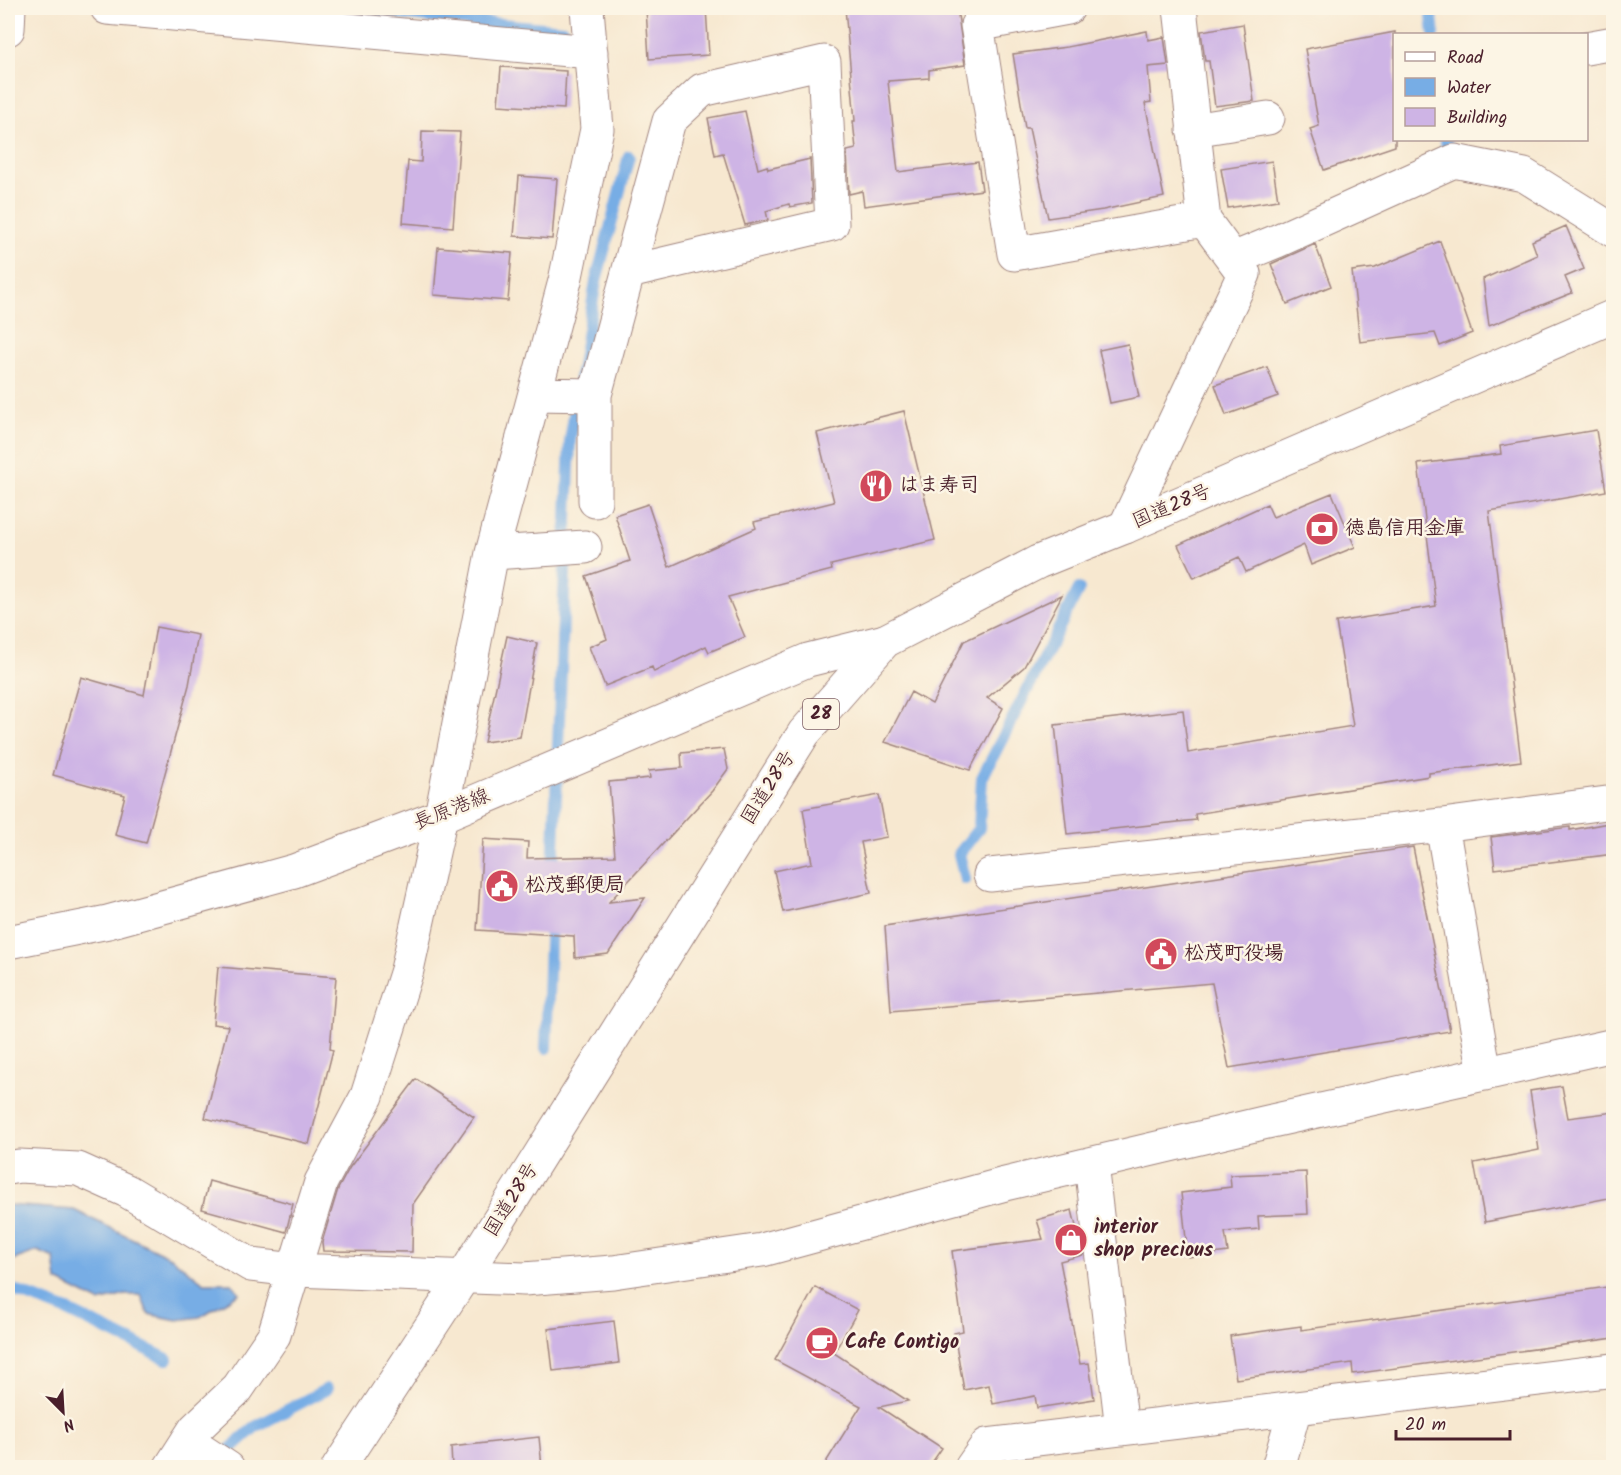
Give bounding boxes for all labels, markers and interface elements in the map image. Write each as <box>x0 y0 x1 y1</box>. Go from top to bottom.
legend <box>1393 33 1588 141</box>
text: Road <box>1447 44 1484 73</box>
text: Water <box>1447 74 1492 103</box>
text: Building <box>1447 104 1507 133</box>
restaurant icon: はま寿司 <box>858 468 894 504</box>
place label: はま寿司 <box>899 470 979 502</box>
street label: 国道28号 <box>1127 476 1217 538</box>
bank icon: 徳島信用金庫 <box>1304 511 1340 547</box>
place label: 徳島信用金庫 <box>1345 513 1465 545</box>
road number: 28 <box>803 699 839 729</box>
street label: 国道28号 <box>733 744 805 832</box>
street label: 長原港線 <box>409 780 495 840</box>
public building icon: 松茂郵便局 <box>484 868 520 904</box>
place label: 松茂郵便局 <box>525 870 625 902</box>
public building icon: 松茂町役場 <box>1143 936 1179 972</box>
place label: 松茂町役場 <box>1184 938 1284 970</box>
street label: 国道28号 <box>476 1156 548 1244</box>
place label: interior shop precious <box>1094 1212 1214 1267</box>
shop icon: interior shop precious <box>1053 1222 1089 1258</box>
cafe icon: Cafe Contigo <box>804 1325 840 1361</box>
place label: Cafe Contigo <box>845 1327 959 1359</box>
north arrow <box>33 1382 93 1442</box>
scale bar <box>1396 1403 1510 1441</box>
text: N <box>59 1411 78 1438</box>
text: 20 m <box>1405 1411 1446 1440</box>

